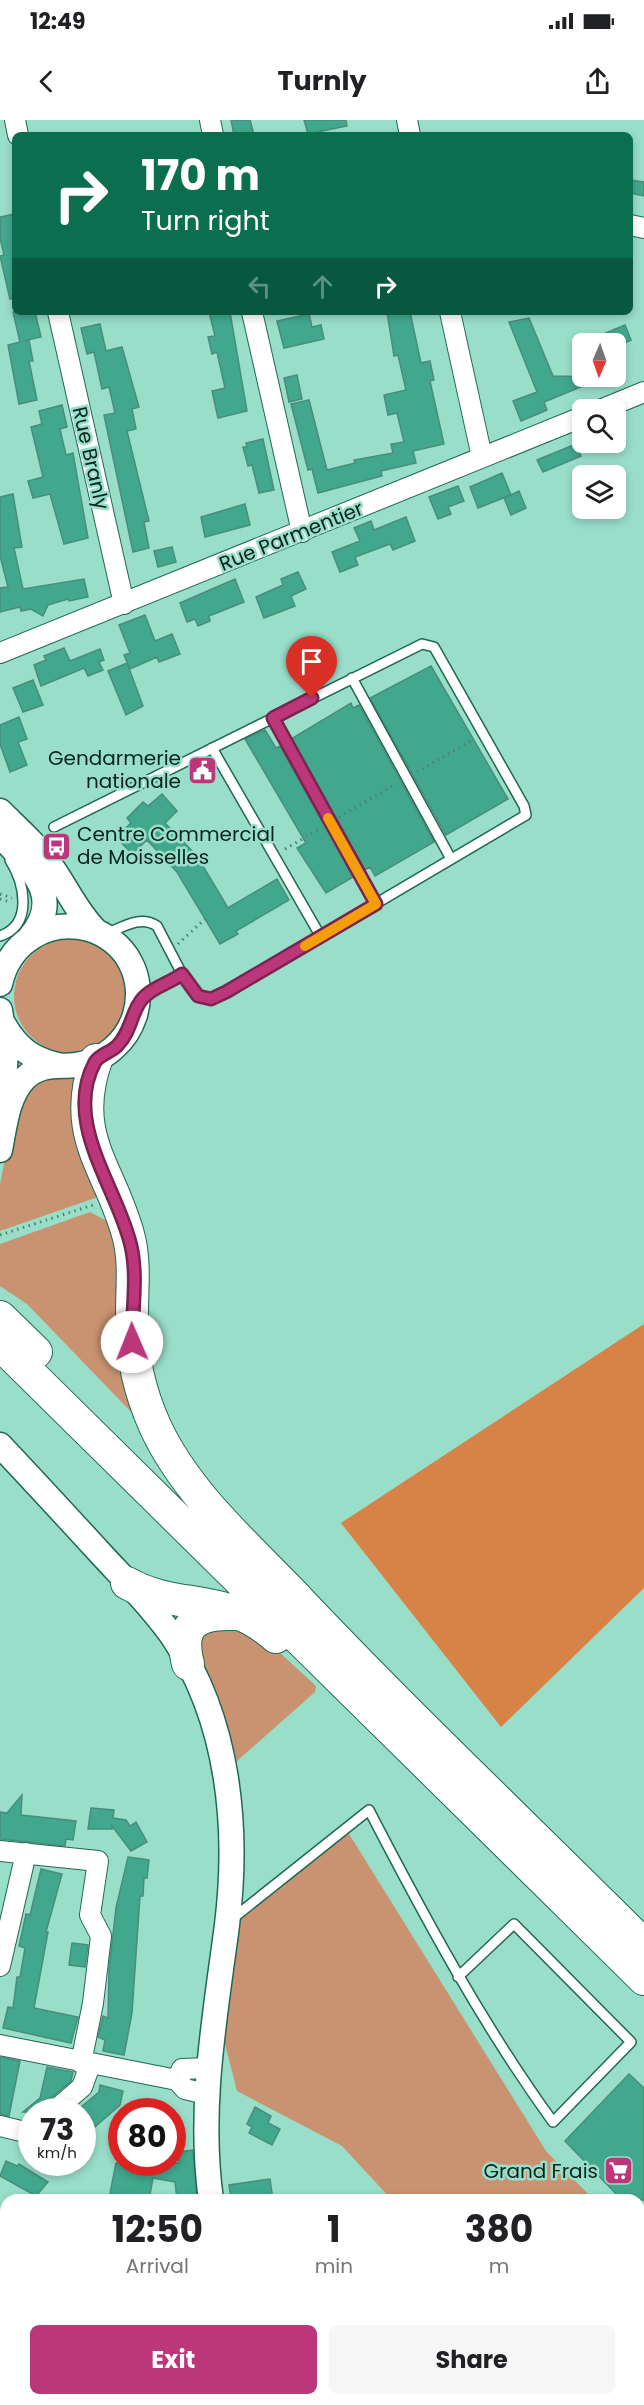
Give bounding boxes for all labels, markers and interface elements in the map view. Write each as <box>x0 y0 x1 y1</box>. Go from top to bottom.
text: 12:49 <box>30 6 86 37</box>
text: Turnly <box>278 62 366 99</box>
icon: back <box>30 65 63 98</box>
icon: share <box>581 65 614 98</box>
text: 170 m <box>141 146 260 205</box>
icon: right <box>42 156 120 234</box>
text: Turn right <box>141 202 270 239</box>
icon: left <box>243 270 276 303</box>
icon: ahead <box>306 270 339 303</box>
icon: right <box>369 270 402 303</box>
north arrow <box>572 333 626 387</box>
map controls <box>572 333 626 519</box>
button: search <box>572 399 626 453</box>
street label: Rue Branly <box>66 404 116 512</box>
button: layers <box>572 465 626 519</box>
street label: Rue Parmentier <box>215 494 367 578</box>
pin <box>286 636 337 698</box>
icon: arrive <box>295 645 328 678</box>
place label: Gendarmerie nationale <box>48 744 181 795</box>
public building icon: Gendarmerie nationale <box>186 754 218 786</box>
place label: Centre Commercial de Moisselles <box>77 820 275 871</box>
bus stop icon: Centre Commercial de Moisselles <box>40 830 72 862</box>
position arrow <box>100 1310 164 1374</box>
speed limit sign: 80 <box>108 2098 186 2176</box>
text: 73 <box>40 2108 74 2151</box>
text: km/h <box>37 2142 77 2163</box>
supermarket icon: Grand Frais <box>603 2155 635 2187</box>
place label: Grand Frais <box>483 2157 598 2185</box>
text: 12:50 <box>112 2204 203 2255</box>
text: 1 <box>327 2204 341 2255</box>
text: 380 <box>465 2204 533 2255</box>
text: Arrival <box>126 2252 189 2280</box>
text: min <box>315 2252 353 2280</box>
text: m <box>489 2252 509 2280</box>
button: Exit <box>30 2325 317 2394</box>
button: Share <box>329 2325 615 2394</box>

